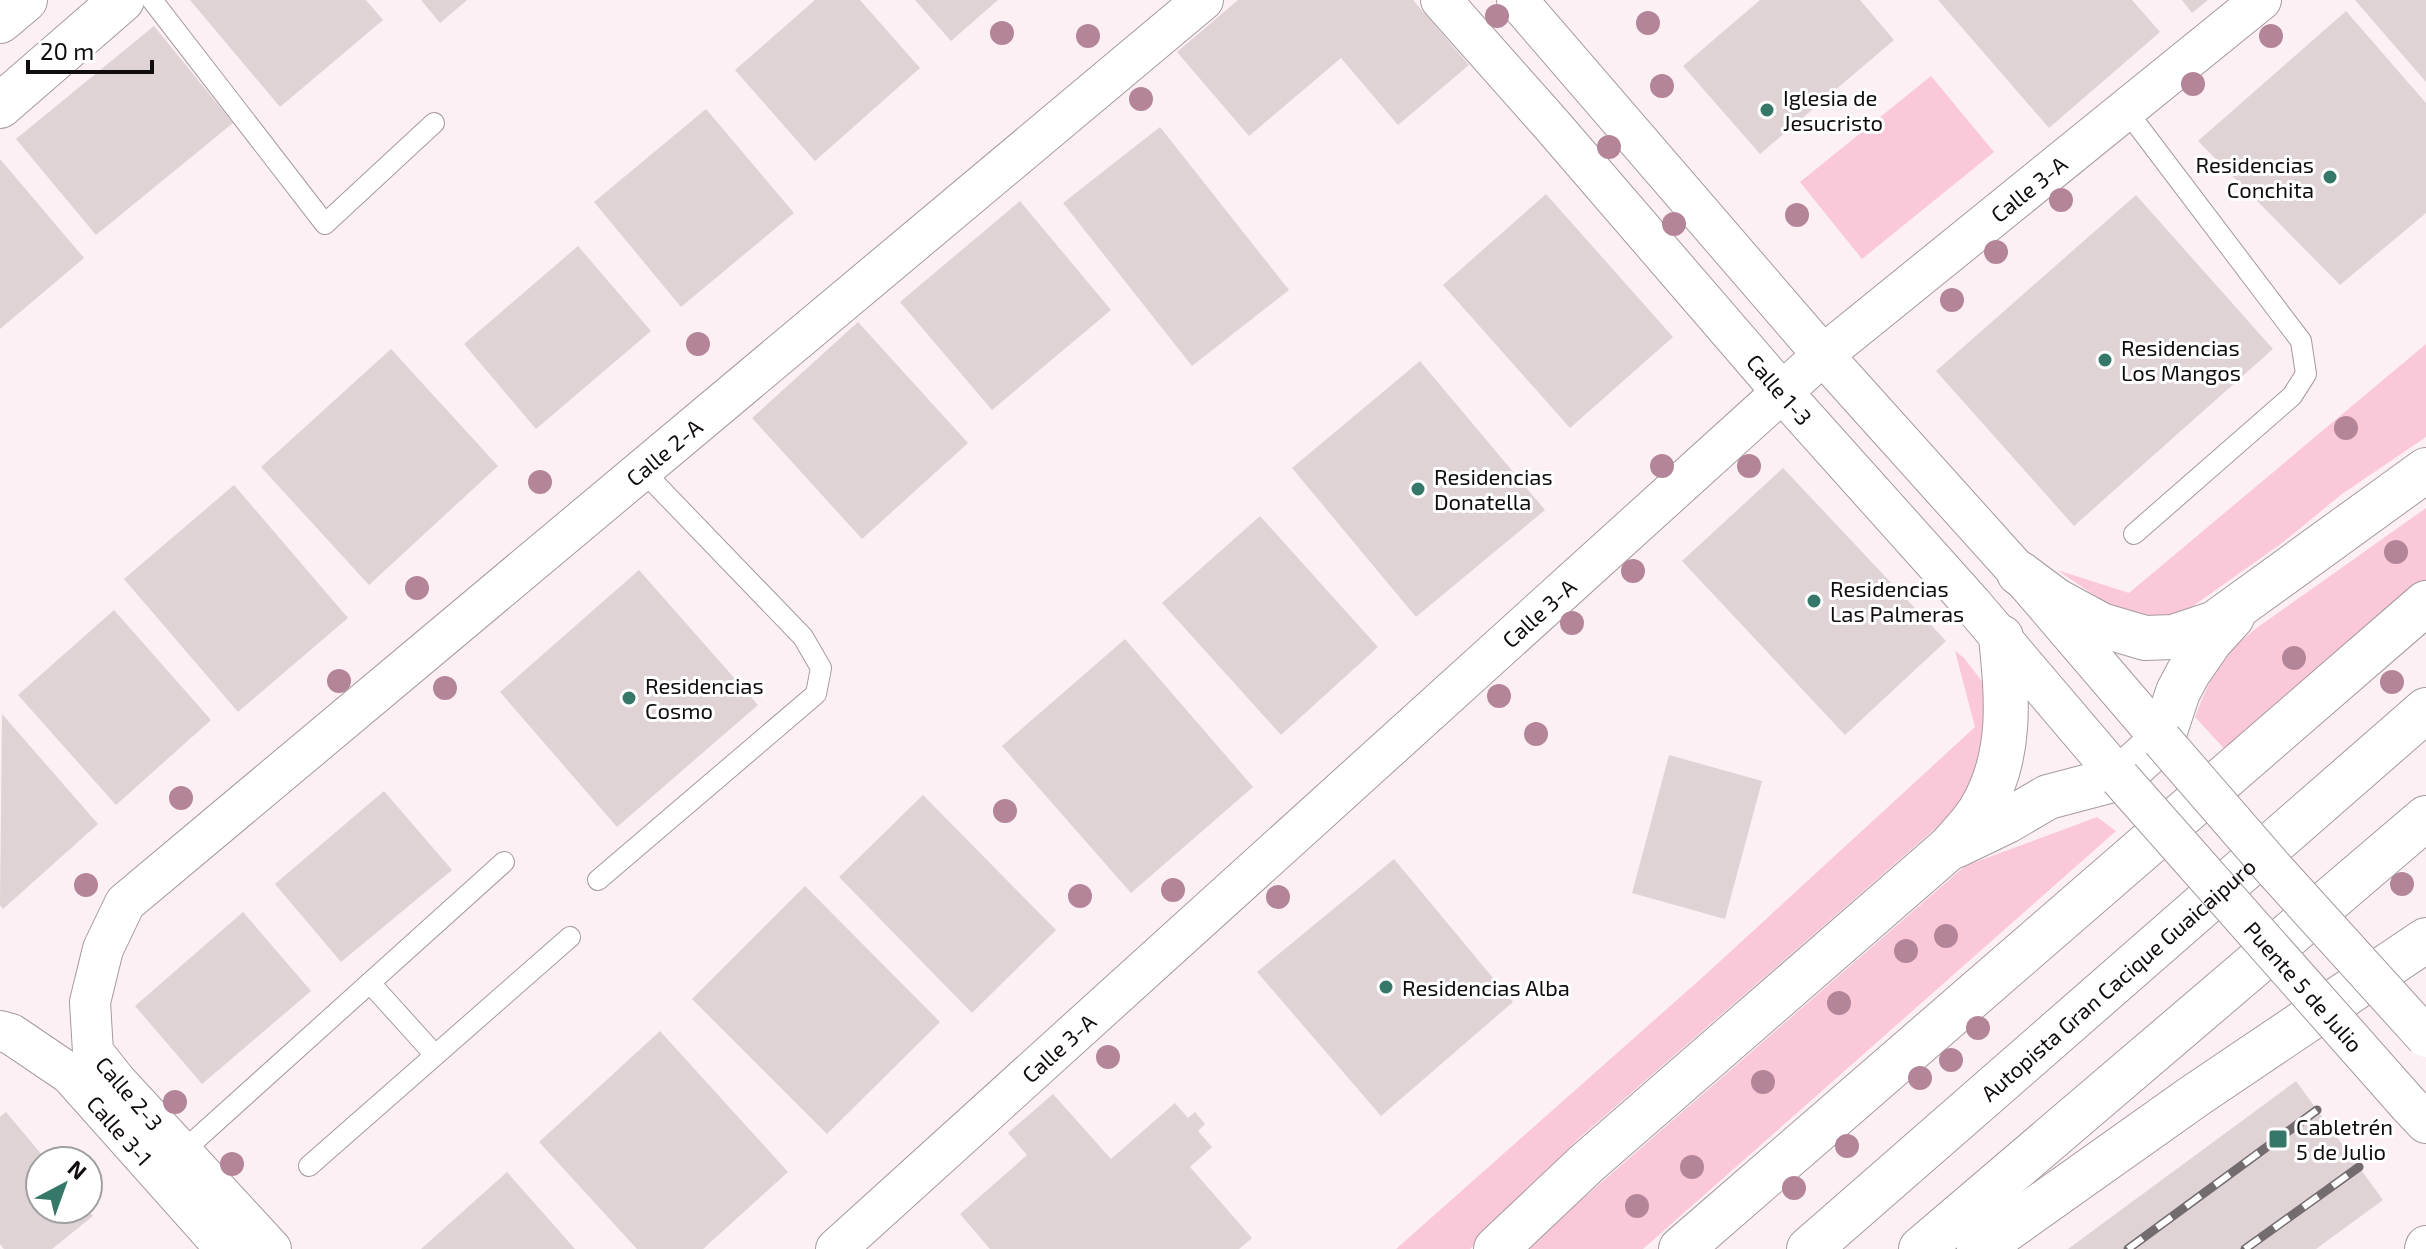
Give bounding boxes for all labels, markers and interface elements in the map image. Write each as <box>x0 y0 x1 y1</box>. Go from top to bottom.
scale bar <box>28 24 152 74</box>
text: 20 m <box>40 36 94 65</box>
place label: Iglesia de Jesucristo <box>1783 84 1883 135</box>
marker: Iglesia de Jesucristo <box>1758 101 1776 119</box>
street label: Calle 3-A <box>1985 150 2072 227</box>
place label: Residencias Conchita <box>2195 151 2314 202</box>
marker: Residencias Conchita <box>2321 168 2339 186</box>
place label: Residencias Los Mangos <box>2121 334 2241 385</box>
street label: Calle 1-3 <box>1742 348 1818 430</box>
marker: Residencias Los Mangos <box>2096 351 2114 369</box>
street label: Calle 2-A <box>621 413 707 491</box>
place label: Residencias Donatella <box>1434 463 1553 514</box>
marker: Residencias Donatella <box>1409 480 1427 498</box>
street label: Calle 3-A <box>1496 572 1581 653</box>
place label: Residencias Las Palmeras <box>1830 575 1964 626</box>
marker: Residencias Las Palmeras <box>1805 592 1823 610</box>
place label: Residencias Cosmo <box>645 672 764 723</box>
marker: Residencias Cosmo <box>620 689 638 707</box>
street label: Autopista Gran Cacique Guaicaipuro <box>1975 852 2260 1106</box>
street label: Puente 5 de Julio <box>2240 916 2369 1057</box>
place label: Residencias Alba <box>1402 974 1570 1000</box>
marker: Residencias Alba <box>1377 978 1395 996</box>
street label: Calle 3-A <box>1016 1007 1101 1088</box>
street label: Calle 2-3 <box>91 1051 169 1135</box>
street label: Calle 3-1 <box>82 1090 158 1170</box>
place label: Cabletrén 5 de Julio <box>2296 1113 2393 1164</box>
marker: Cabletrén 5 de Julio <box>2267 1128 2289 1150</box>
north arrow <box>24 1145 104 1225</box>
text: N <box>63 1154 92 1184</box>

